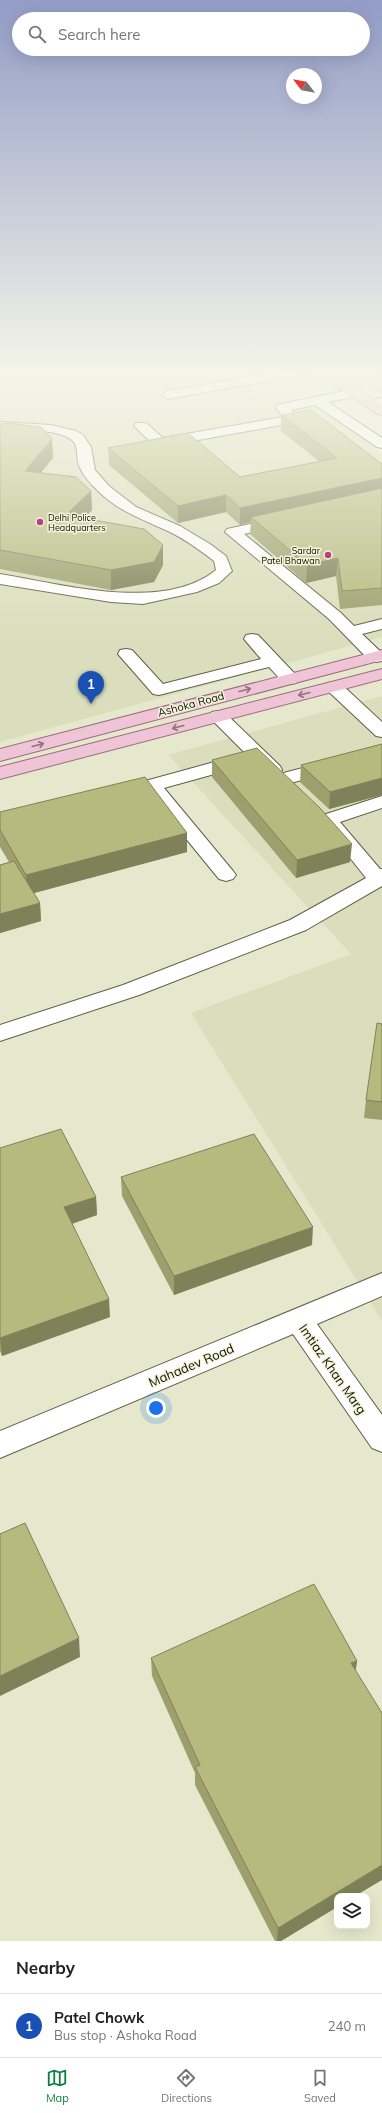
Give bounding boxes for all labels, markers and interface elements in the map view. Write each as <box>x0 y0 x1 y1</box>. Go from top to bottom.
search box <box>12 12 370 56</box>
icon: search <box>26 23 48 45</box>
text: Search here <box>58 25 140 44</box>
north arrow <box>286 68 322 104</box>
place label: Delhi Police Headquarters <box>48 512 106 533</box>
marker: Delhi Police Headquarters <box>35 517 45 527</box>
place label: Sardar Patel Bhawan <box>261 545 321 566</box>
marker: Sardar Patel Bhawan <box>323 550 333 560</box>
pin: 1 <box>78 671 104 704</box>
one-way arrow <box>238 686 251 694</box>
street label: Ashoka Road <box>156 688 226 720</box>
one-way arrow <box>297 691 310 699</box>
one-way arrow <box>171 724 184 731</box>
one-way arrow <box>31 740 44 748</box>
street label: Imtiaz Khan Marg <box>296 1321 370 1417</box>
street label: Mahadev Road <box>146 1340 236 1390</box>
your location <box>146 1398 166 1418</box>
map controls <box>334 1893 370 1929</box>
button: layers <box>334 1893 370 1929</box>
text: Nearby <box>16 1957 75 1978</box>
text: Patel Chowk <box>54 2008 144 2027</box>
text: 1 <box>25 2018 33 2034</box>
text: 240 m <box>328 2018 366 2034</box>
text: Bus stop · Ashoka Road <box>54 2027 197 2043</box>
tab: Map <box>46 2067 69 2105</box>
tab: Directions <box>161 2067 212 2105</box>
tab: Saved <box>304 2067 336 2105</box>

